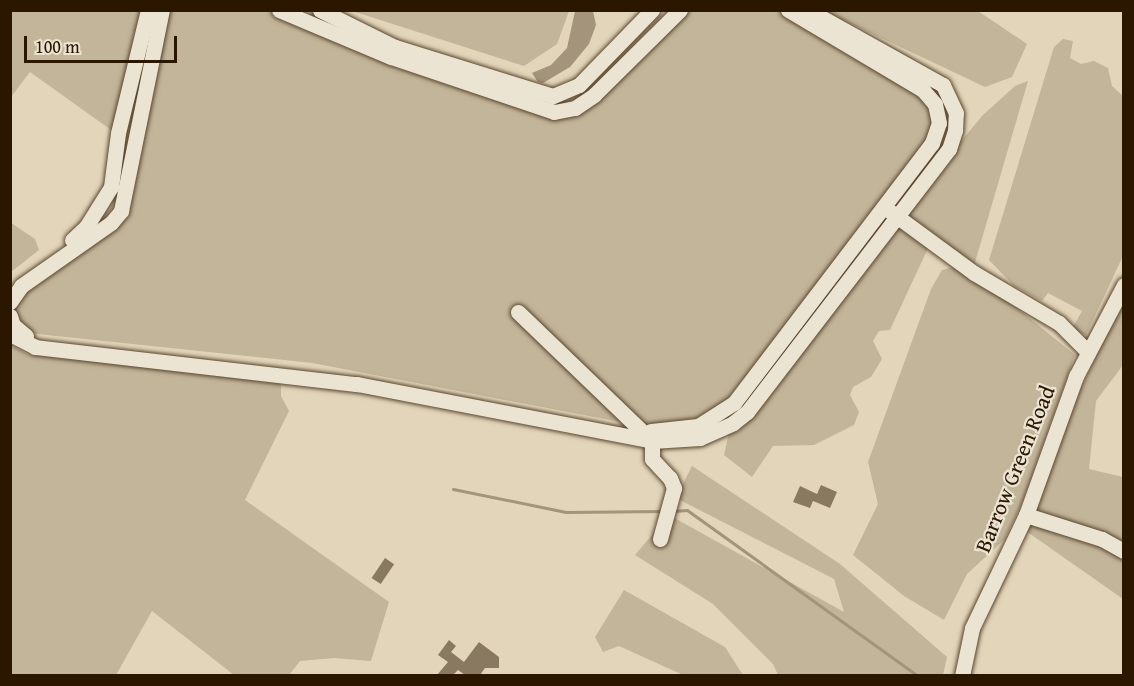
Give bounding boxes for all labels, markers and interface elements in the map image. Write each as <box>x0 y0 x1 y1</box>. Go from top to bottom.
scale bar <box>27 24 180 62</box>
text: 100 m <box>35 33 80 60</box>
street label: Barrow Green Road <box>969 382 1061 556</box>

